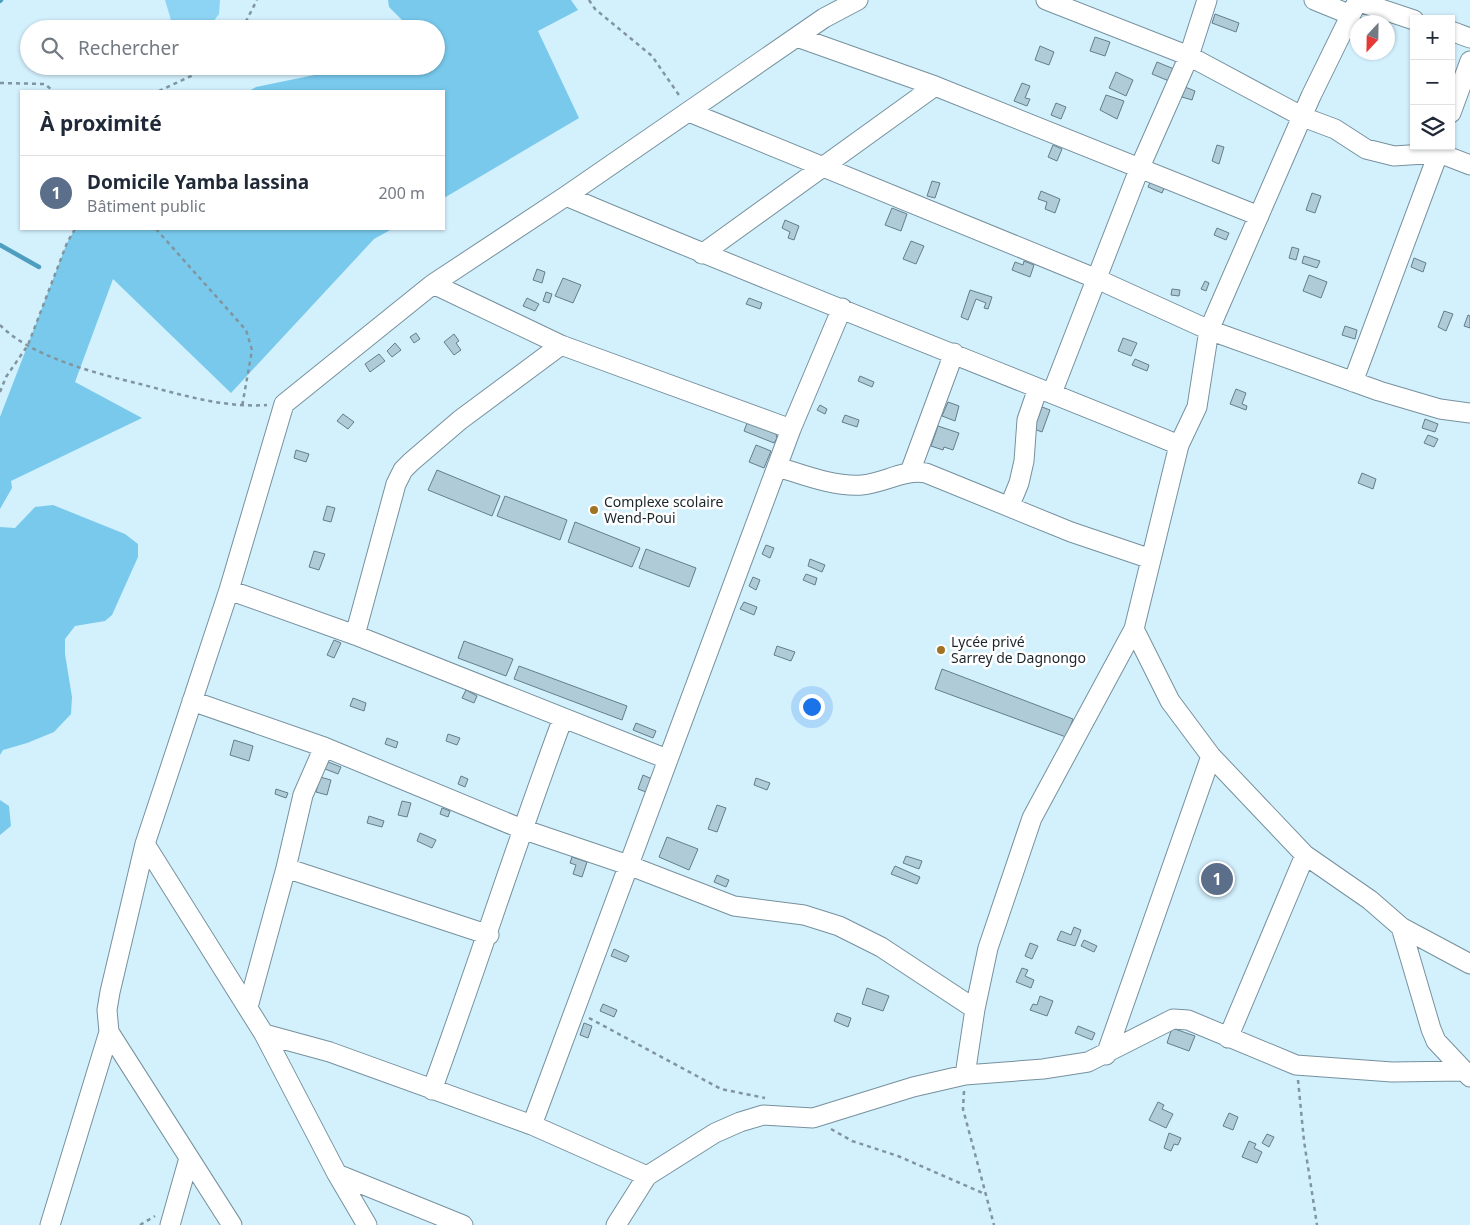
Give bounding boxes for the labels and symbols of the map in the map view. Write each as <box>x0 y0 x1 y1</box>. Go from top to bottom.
north arrow <box>1350 15 1395 60</box>
place label: Complexe scolaire Wend-Poui <box>604 492 723 527</box>
marker: Complexe scolaire Wend-Poui <box>588 504 600 516</box>
place label: Lycée privé Sarrey de Dagnongo <box>951 632 1086 667</box>
marker: Lycée privé Sarrey de Dagnongo <box>935 644 947 656</box>
your location <box>799 694 825 720</box>
pin: 1 <box>1201 860 1233 898</box>

